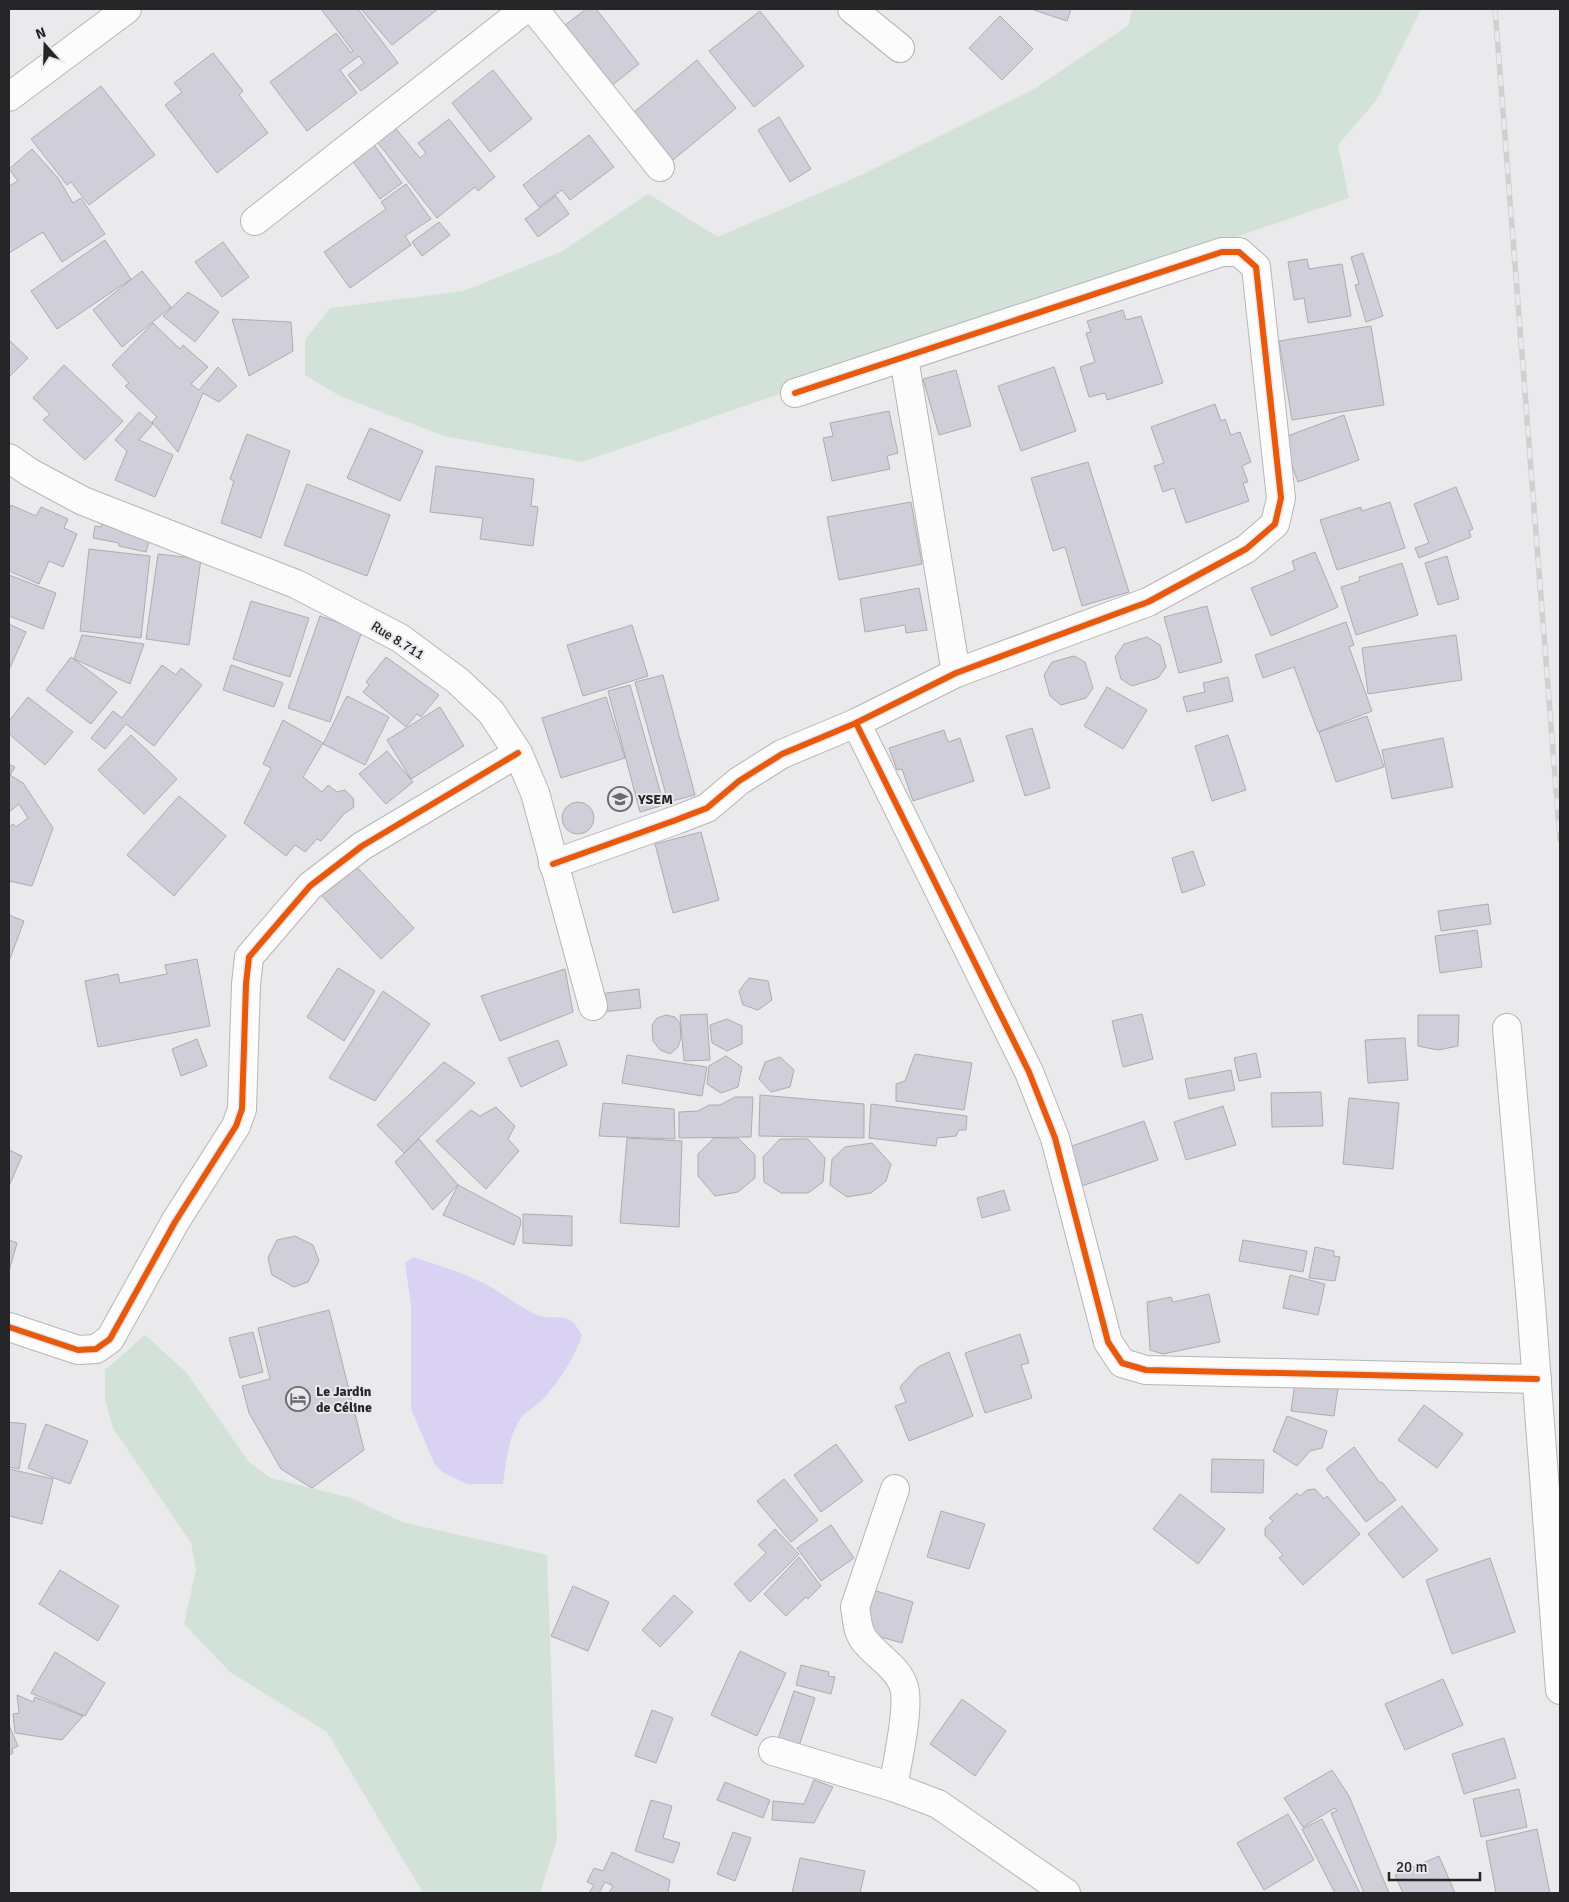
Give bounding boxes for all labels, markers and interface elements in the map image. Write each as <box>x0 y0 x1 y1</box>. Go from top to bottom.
north arrow <box>20 20 70 70</box>
text: N <box>33 24 48 43</box>
street label: Rue 8.711 <box>368 617 428 663</box>
school or university icon: YSEM <box>607 786 633 812</box>
place label: YSEM <box>637 791 673 808</box>
place label: Le Jardin de Céline <box>316 1383 372 1416</box>
hotel icon: Le Jardin de Céline <box>285 1386 311 1412</box>
scale bar <box>1389 1850 1480 1882</box>
text: 20 m <box>1396 1858 1427 1876</box>

